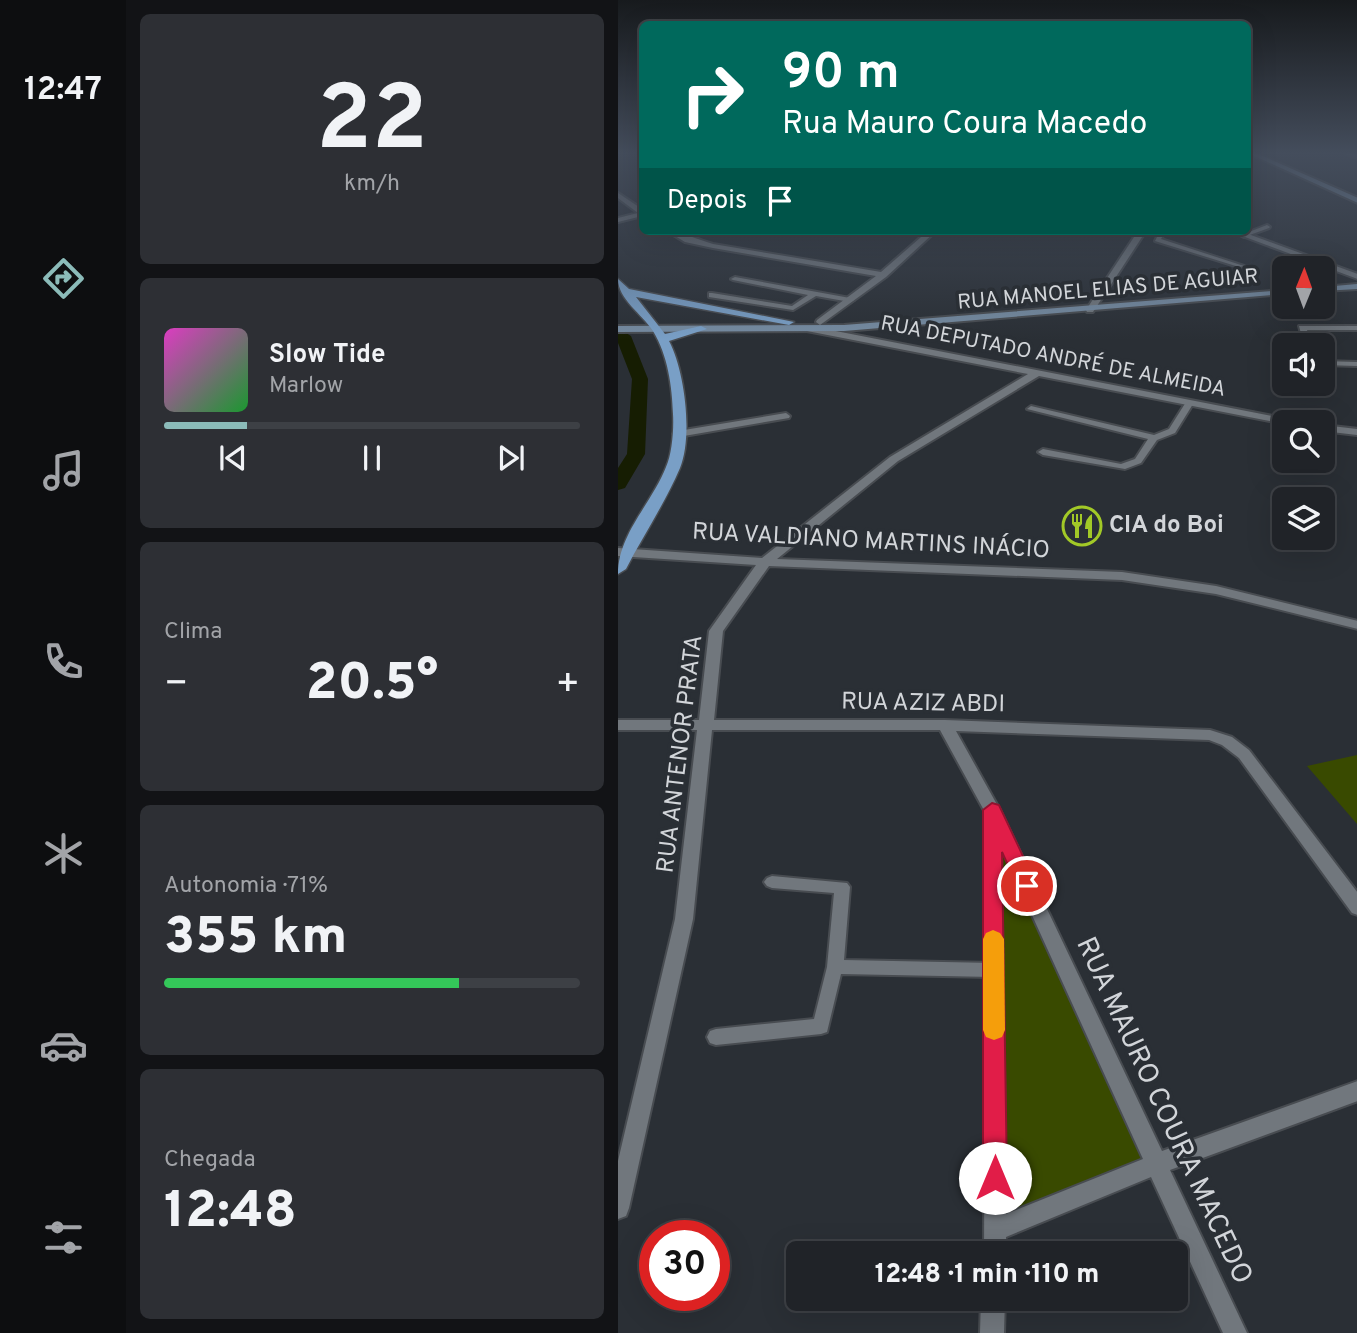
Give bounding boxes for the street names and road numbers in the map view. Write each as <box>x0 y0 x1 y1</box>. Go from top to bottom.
street label: RUA MANOEL ELIAS DE AGUIAR <box>956 263 1260 317</box>
street label: RUA DEPUTADO ANDRÉ DE ALMEIDA <box>878 309 1228 404</box>
street label: RUA VALDIANO MARTINS INÁCIO <box>691 516 1051 566</box>
street label: RUA ANTENOR PRATA <box>652 633 710 875</box>
street label: RUA AZIZ ABDI <box>841 688 1005 720</box>
street label: RUA MAURO COURA MACEDO <box>1067 932 1259 1290</box>

